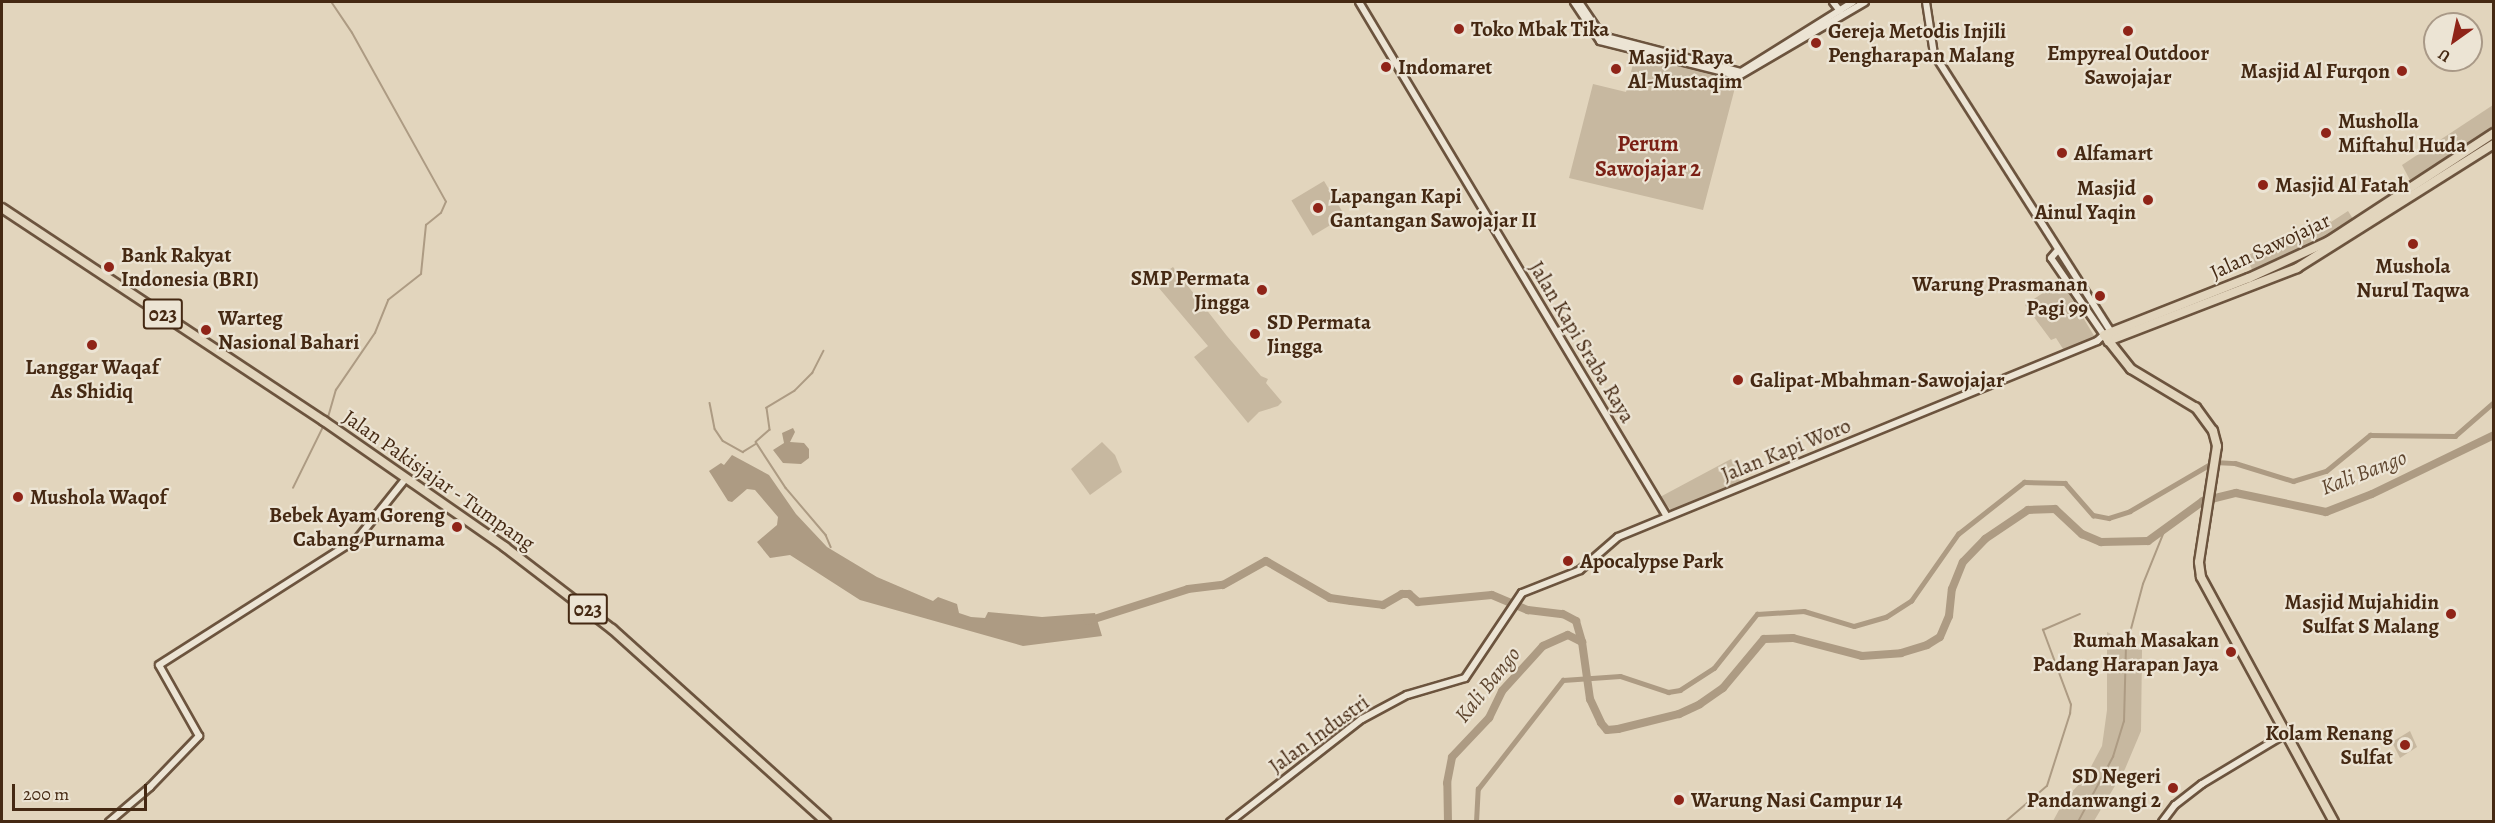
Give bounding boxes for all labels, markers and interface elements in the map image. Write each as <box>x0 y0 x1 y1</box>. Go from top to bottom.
north arrow <box>2423 12 2483 72</box>
place label: Toko Mbak Tika <box>1471 16 1609 42</box>
place label: Gereja Metodis Injili Pengharapan Malang <box>1828 18 2014 68</box>
marker: Toko Mbak Tika <box>1452 22 1466 36</box>
marker: Empyreal Outdoor Sawojajar <box>2121 24 2135 38</box>
marker: Gereja Metodis Injili Pengharapan Malang <box>1809 36 1823 50</box>
place label: Empyreal Outdoor Sawojajar <box>2047 40 2209 90</box>
text: U <box>2434 43 2455 68</box>
place label: Masjid Raya Al-Mustaqim <box>1628 44 1742 94</box>
place label: Indomaret <box>1398 54 1492 80</box>
place label: Masjid Al Furqon <box>2241 58 2390 84</box>
marker: Indomaret <box>1379 60 1393 74</box>
marker: Masjid Raya Al-Mustaqim <box>1609 62 1623 76</box>
marker: Masjid Al Furqon <box>2395 64 2409 78</box>
place label: Musholla Miftahul Huda <box>2338 108 2466 158</box>
marker: Musholla Miftahul Huda <box>2319 126 2333 140</box>
district label: Perum Sawojajar 2 <box>1595 131 1701 182</box>
place label: Alfamart <box>2074 140 2153 166</box>
marker: Alfamart <box>2055 146 2069 160</box>
place label: Masjid Al Fatah <box>2275 172 2409 198</box>
place label: Masjid Ainul Yaqin <box>2035 175 2136 225</box>
marker: Masjid Al Fatah <box>2256 178 2270 192</box>
place label: Lapangan Kapi Gantangan Sawojajar II <box>1330 183 1537 233</box>
marker: Masjid Ainul Yaqin <box>2141 193 2155 207</box>
marker: Lapangan Kapi Gantangan Sawojajar II <box>1311 201 1325 215</box>
street label: Jalan Sawojajar <box>2206 207 2334 285</box>
marker: Mushola Nurul Taqwa <box>2406 237 2420 251</box>
place label: Bank Rakyat Indonesia (BRI) <box>121 242 259 292</box>
place label: Mushola Nurul Taqwa <box>2356 253 2470 303</box>
street label: Jalan Kapi Sraba Raya <box>1524 257 1640 427</box>
marker: Bank Rakyat Indonesia (BRI) <box>102 260 116 274</box>
place label: SMP Permata Jingga <box>1131 265 1250 315</box>
place label: Warung Prasmanan Pagi 99 <box>1912 271 2088 321</box>
marker: SMP Permata Jingga <box>1255 283 1269 297</box>
marker: Warung Prasmanan Pagi 99 <box>2093 289 2107 303</box>
road number: 023 <box>142 297 184 331</box>
place label: Warteg Nasional Bahari <box>218 305 359 355</box>
place label: SD Permata Jingga <box>1267 309 1371 359</box>
marker: Warteg Nasional Bahari <box>199 323 213 337</box>
marker: SD Permata Jingga <box>1248 327 1262 341</box>
marker: Langgar Waqaf As Shidiq <box>85 338 99 352</box>
place label: Langgar Waqaf As Shidiq <box>25 354 159 404</box>
place label: Galipat-Mbahman-Sawojajar <box>1750 367 2005 393</box>
marker: Galipat-Mbahman-Sawojajar <box>1731 373 1745 387</box>
street label: Jalan Pakisjajar - Tumpang <box>338 404 540 556</box>
street label: Jalan Kapi Woro <box>1718 413 1854 487</box>
water label: Kali Bango <box>2317 445 2411 501</box>
place label: Mushola Waqof <box>30 484 167 510</box>
marker: Mushola Waqof <box>11 490 25 504</box>
place label: Bebek Ayam Goreng Cabang Purnama <box>269 502 445 552</box>
marker: Bebek Ayam Goreng Cabang Purnama <box>450 520 464 534</box>
place label: Apocalypse Park <box>1580 548 1723 574</box>
marker: Apocalypse Park <box>1561 554 1575 568</box>
place label: Masjid Mujahidin Sulfat S Malang <box>2285 589 2439 639</box>
road number: 023 <box>567 592 609 626</box>
marker: Masjid Mujahidin Sulfat S Malang <box>2444 607 2458 621</box>
place label: Rumah Masakan Padang Harapan Jaya <box>2033 627 2219 677</box>
water label: Kali Bango <box>1449 642 1527 728</box>
marker: Rumah Masakan Padang Harapan Jaya <box>2224 645 2238 659</box>
street label: Jalan Industri <box>1264 689 1374 779</box>
place label: Kolam Renang Sulfat <box>2265 720 2393 770</box>
marker: Kolam Renang Sulfat <box>2398 738 2412 752</box>
place label: SD Negeri Pandanwangi 2 <box>2027 763 2161 813</box>
scale bar <box>15 772 150 810</box>
marker: SD Negeri Pandanwangi 2 <box>2166 781 2180 795</box>
text: 200 m <box>23 782 69 806</box>
place label: Warung Nasi Campur 14 <box>1691 787 1903 813</box>
marker: Warung Nasi Campur 14 <box>1672 793 1686 807</box>

